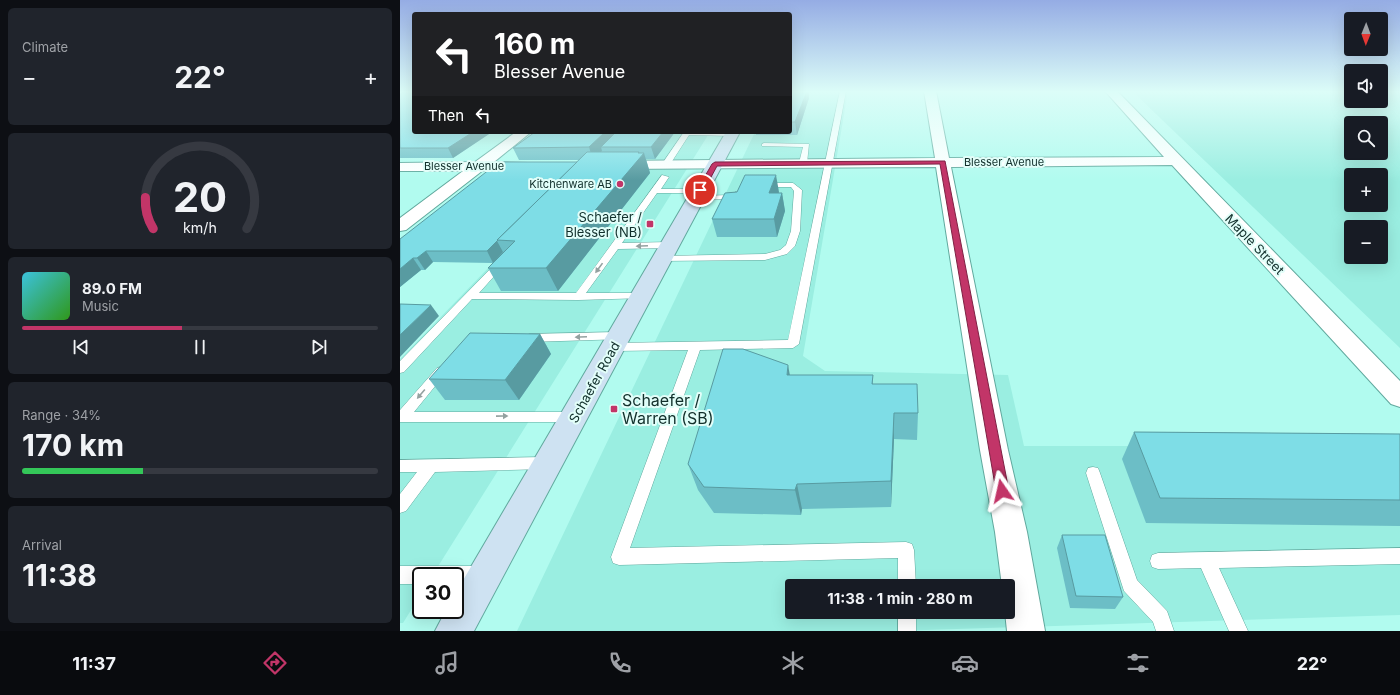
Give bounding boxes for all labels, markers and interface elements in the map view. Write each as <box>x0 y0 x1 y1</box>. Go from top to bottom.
north arrow <box>1344 12 1388 56</box>
map controls <box>1344 12 1388 264</box>
text: 160 m <box>494 27 575 61</box>
icon: left <box>428 28 480 80</box>
text: Climate <box>22 39 68 55</box>
text: 22° <box>174 59 226 95</box>
text: Blesser Avenue <box>494 61 625 82</box>
text: − <box>22 64 37 90</box>
text: + <box>363 64 378 90</box>
button: sound <box>1344 64 1388 108</box>
icon: left <box>472 104 494 126</box>
text: Then <box>428 106 464 125</box>
button: search <box>1344 116 1388 160</box>
street label: Blesser Avenue <box>964 155 1044 169</box>
street label: Blesser Avenue <box>424 159 504 173</box>
button: + <box>1344 168 1388 212</box>
text: 20 <box>173 172 227 222</box>
pin <box>683 173 717 207</box>
place label: Kitchenware AB <box>529 177 612 191</box>
marker: Kitchenware AB <box>615 179 625 189</box>
icon: arrive <box>689 179 711 201</box>
place label: Schaefer / Blesser (NB) <box>565 209 642 240</box>
street label: Maple Street <box>1222 210 1288 278</box>
text: km/h <box>183 218 217 235</box>
marker: Schaefer / Blesser (NB) <box>645 219 655 229</box>
button: − <box>1344 220 1388 264</box>
one-way arrow <box>636 242 648 249</box>
one-way arrow <box>595 262 603 273</box>
text: 89.0 FM <box>82 279 142 298</box>
text: Music <box>82 298 119 314</box>
one-way arrow <box>574 334 587 340</box>
icon: previous <box>70 336 92 358</box>
icon: pause <box>189 336 211 358</box>
icon: next <box>308 336 330 358</box>
street label: Schaefer Road <box>565 339 623 425</box>
one-way arrow <box>417 389 426 400</box>
place label: Schaefer / Warren (SB) <box>622 390 714 428</box>
marker: Schaefer / Warren (SB) <box>609 404 619 414</box>
text: Range · 34% <box>22 407 101 423</box>
one-way arrow <box>496 413 509 419</box>
text: 170 km <box>22 427 124 463</box>
position arrow <box>981 470 1023 512</box>
text: Arrival <box>22 537 62 553</box>
text: 11:38 <box>22 557 97 593</box>
speed limit sign: 30 <box>412 567 464 619</box>
text: 11:38 · 1 min · 280 m <box>827 589 973 608</box>
icon: directions <box>261 649 289 677</box>
icon: music <box>433 649 461 677</box>
icon: phone <box>606 649 634 677</box>
icon: climate <box>779 649 807 677</box>
icon: car <box>951 649 979 677</box>
icon: filters <box>1124 649 1152 677</box>
text: 11:37 <box>72 653 116 674</box>
text: 22° <box>1297 653 1328 674</box>

